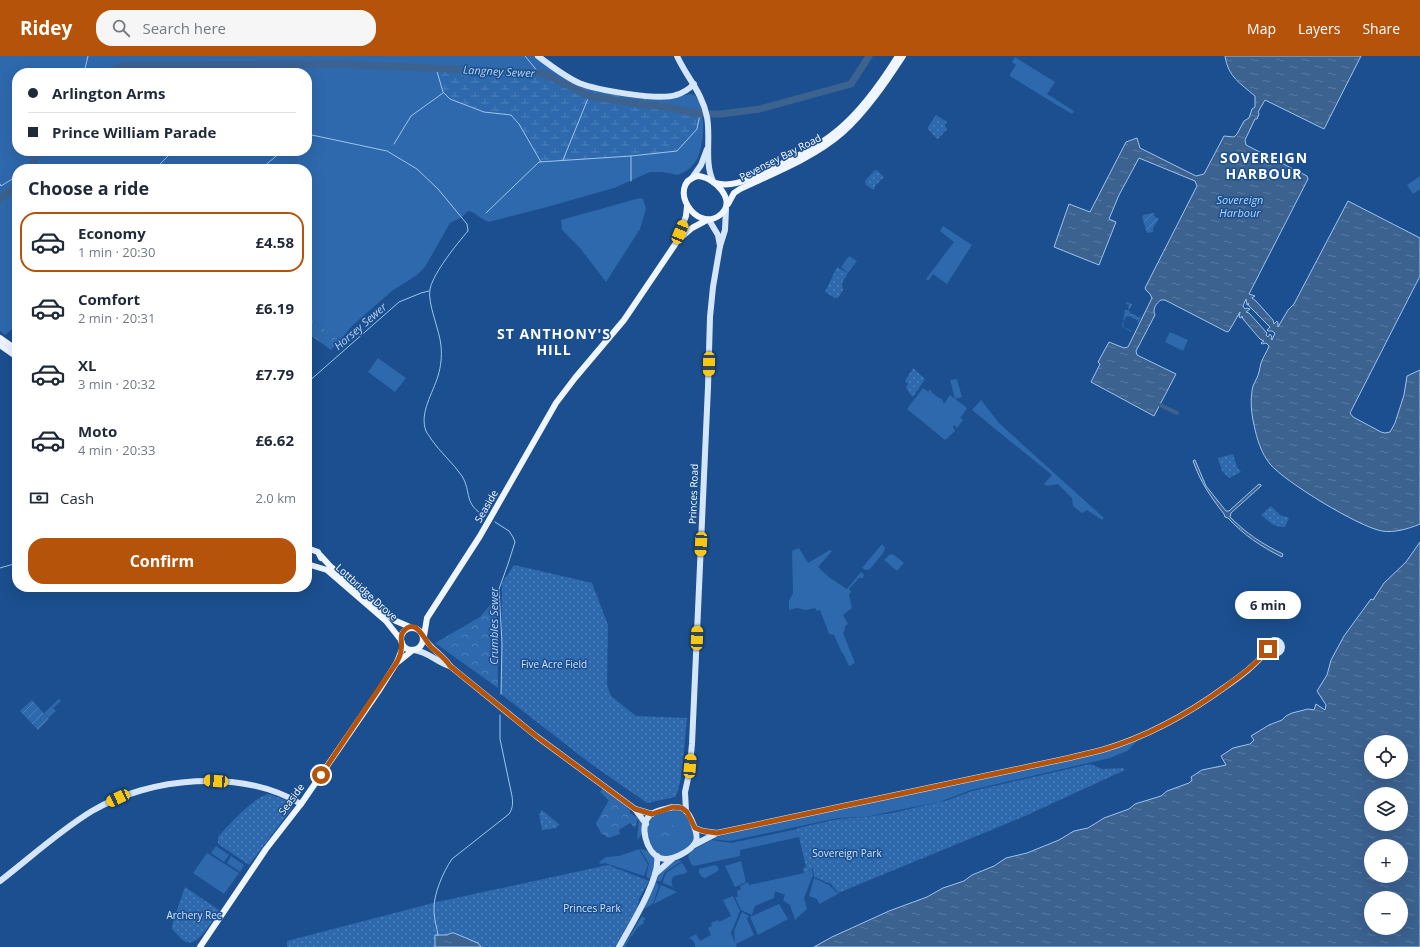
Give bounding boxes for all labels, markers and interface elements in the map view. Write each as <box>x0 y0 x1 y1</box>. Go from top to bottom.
search box <box>96 10 376 46</box>
text: Ridey <box>20 15 72 41</box>
icon: search <box>110 17 132 39</box>
text: Search here <box>142 18 226 38</box>
text: Map <box>1247 19 1276 38</box>
text: Layers <box>1298 19 1340 38</box>
text: Share <box>1362 19 1400 38</box>
water label: Langney Sewer <box>463 62 536 80</box>
text: Arlington Arms <box>52 83 166 103</box>
text: Prince William Parade <box>52 122 216 142</box>
street label: Pevensey Bay Road <box>737 130 823 184</box>
district label: SOVEREIGN HARBOUR <box>1220 148 1308 183</box>
text: Choose a ride <box>28 176 149 200</box>
water label: Sovereign Harbour <box>1217 192 1263 220</box>
car <box>670 219 690 245</box>
text: Economy <box>78 223 146 243</box>
icon: car <box>30 224 66 260</box>
text: £4.58 <box>255 232 294 252</box>
text: 1 min · 20:30 <box>78 243 155 261</box>
text: Comfort <box>78 289 140 309</box>
icon: car <box>30 290 66 326</box>
text: £6.19 <box>255 298 294 318</box>
water label: Horsey Sewer <box>331 299 390 353</box>
text: 2 min · 20:31 <box>78 309 155 327</box>
district label: ST ANTHONY'S HILL <box>497 324 611 359</box>
car <box>703 352 715 376</box>
text: XL <box>78 355 96 375</box>
icon: car <box>30 356 66 392</box>
text: £7.79 <box>255 364 294 384</box>
text: 3 min · 20:32 <box>78 375 155 393</box>
text: Moto <box>78 421 117 441</box>
icon: car <box>30 422 66 458</box>
text: £6.62 <box>255 430 294 450</box>
text: 4 min · 20:33 <box>78 441 155 459</box>
street label: Princes Road <box>685 464 701 524</box>
icon: cash <box>28 487 50 509</box>
street label: Seaside <box>471 487 501 525</box>
text: Cash <box>60 488 94 508</box>
text: 2.0 km <box>255 489 296 507</box>
car <box>694 532 708 556</box>
button: Confirm <box>28 538 296 584</box>
street label: Lottbridge Drove <box>333 560 401 624</box>
water label: Crumbles Sewer <box>486 587 501 665</box>
callout: 6 min <box>1235 591 1301 619</box>
text: 6 min <box>1250 596 1286 614</box>
car <box>691 626 703 650</box>
route end <box>1259 640 1277 658</box>
park label: Five Acre Field <box>521 657 587 671</box>
map controls <box>1364 735 1408 935</box>
button: locate <box>1364 735 1408 779</box>
car <box>683 754 697 778</box>
route start <box>312 766 330 784</box>
car <box>204 774 228 788</box>
street label: Seaside <box>275 780 307 818</box>
car <box>105 787 131 809</box>
button: layers <box>1364 787 1408 831</box>
button: + <box>1364 839 1408 883</box>
park label: Sovereign Park <box>812 846 882 860</box>
button: − <box>1364 891 1408 935</box>
park label: Princes Park <box>563 901 621 915</box>
park label: Archery Rec <box>166 908 222 922</box>

